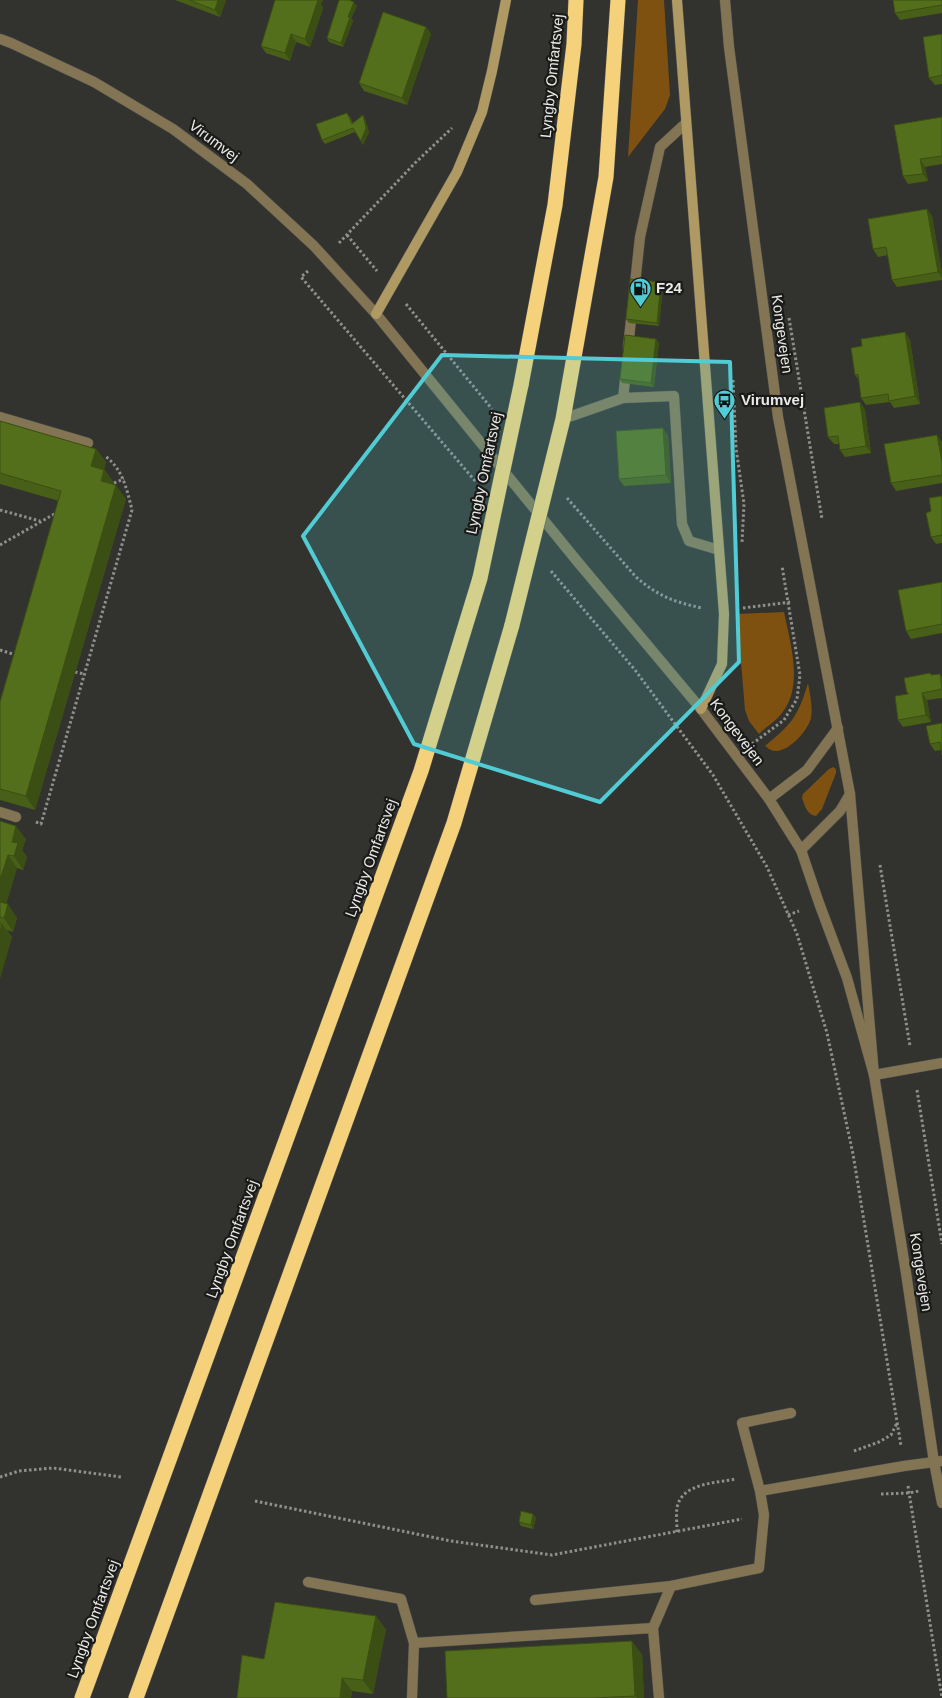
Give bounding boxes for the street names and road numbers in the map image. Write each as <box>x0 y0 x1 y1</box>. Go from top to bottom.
street label: Lyngby Omfartsvej <box>537 13 566 139</box>
street label: Virumvej <box>186 116 243 165</box>
street label: Kongevejen <box>769 294 796 374</box>
street label: Lyngby Omfartsvej <box>462 410 505 536</box>
street label: Kongevejen <box>707 695 768 768</box>
street label: Lyngby Omfartsvej <box>341 796 400 919</box>
street label: Lyngby Omfartsvej <box>202 1177 261 1300</box>
street label: Kongevejen <box>907 1231 936 1312</box>
street label: Lyngby Omfartsvej <box>63 1557 122 1680</box>

